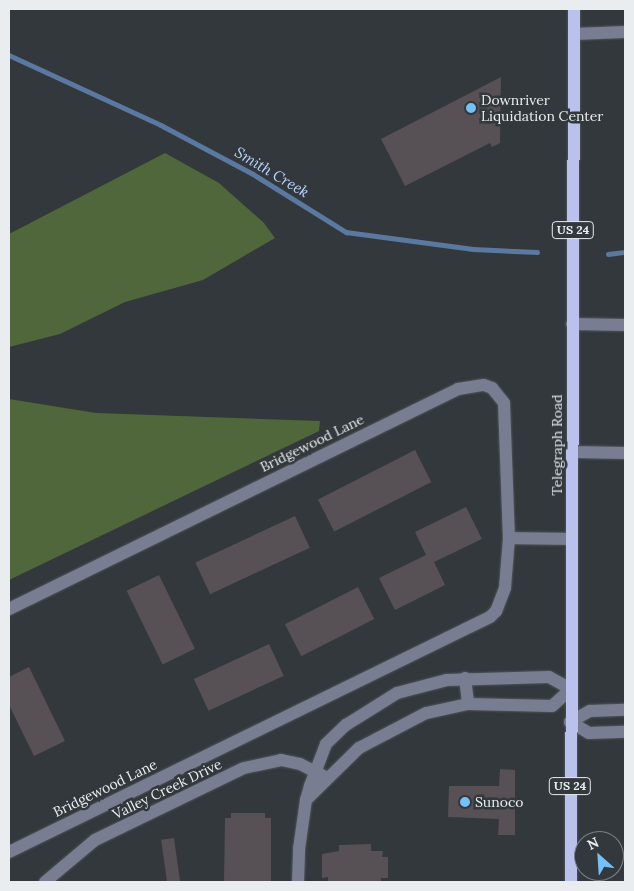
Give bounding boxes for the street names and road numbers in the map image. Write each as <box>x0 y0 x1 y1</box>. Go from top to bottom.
road number: US 24 <box>552 220 594 240</box>
street label: Telegraph Road <box>549 394 565 496</box>
street label: Bridgewood Lane <box>257 411 367 475</box>
street label: Valley Creek Drive <box>110 755 224 823</box>
street label: Bridgewood Lane <box>50 756 160 820</box>
road number: US 24 <box>549 776 591 796</box>

